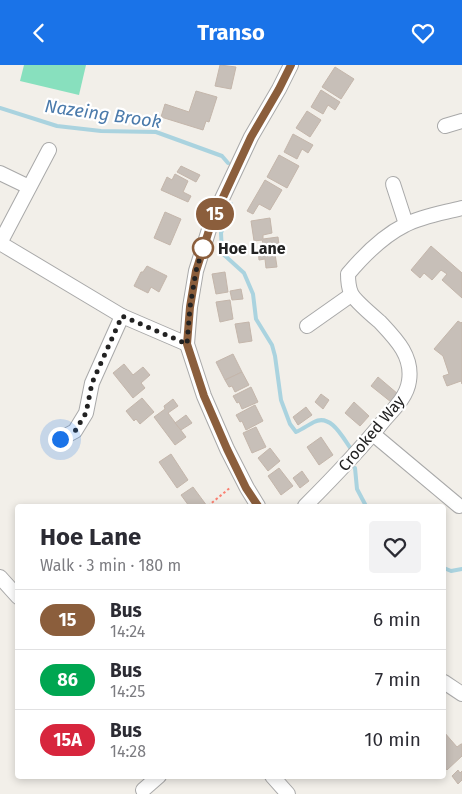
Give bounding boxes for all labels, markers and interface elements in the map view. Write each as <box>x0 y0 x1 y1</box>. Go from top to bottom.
icon: back <box>25 19 53 47</box>
text: Transo <box>197 19 265 46</box>
icon: heart <box>409 19 437 47</box>
water label: Nazeing Brook <box>43 95 163 133</box>
line badge: 15 <box>192 198 238 230</box>
text: 15 <box>206 203 224 225</box>
marker: Hoe Lane <box>192 237 214 259</box>
place label: Hoe Lane <box>218 239 286 258</box>
street label: Crooked Way <box>334 392 409 475</box>
your location <box>48 427 73 452</box>
button: heart <box>369 521 421 573</box>
text: Hoe Lane <box>40 523 141 551</box>
text: Walk · 3 min · 180 m <box>40 556 181 575</box>
text: Bus <box>110 599 142 622</box>
text: 6 min <box>373 608 421 631</box>
text: 15 <box>59 609 77 631</box>
text: 14:24 <box>110 622 145 641</box>
text: Bus <box>110 659 142 682</box>
text: 7 min <box>375 668 421 691</box>
text: 86 <box>57 669 78 691</box>
text: 14:25 <box>110 682 145 701</box>
text: Bus <box>110 719 142 742</box>
text: 10 min <box>364 728 421 751</box>
text: 15A <box>53 729 82 751</box>
text: 14:28 <box>110 742 146 761</box>

